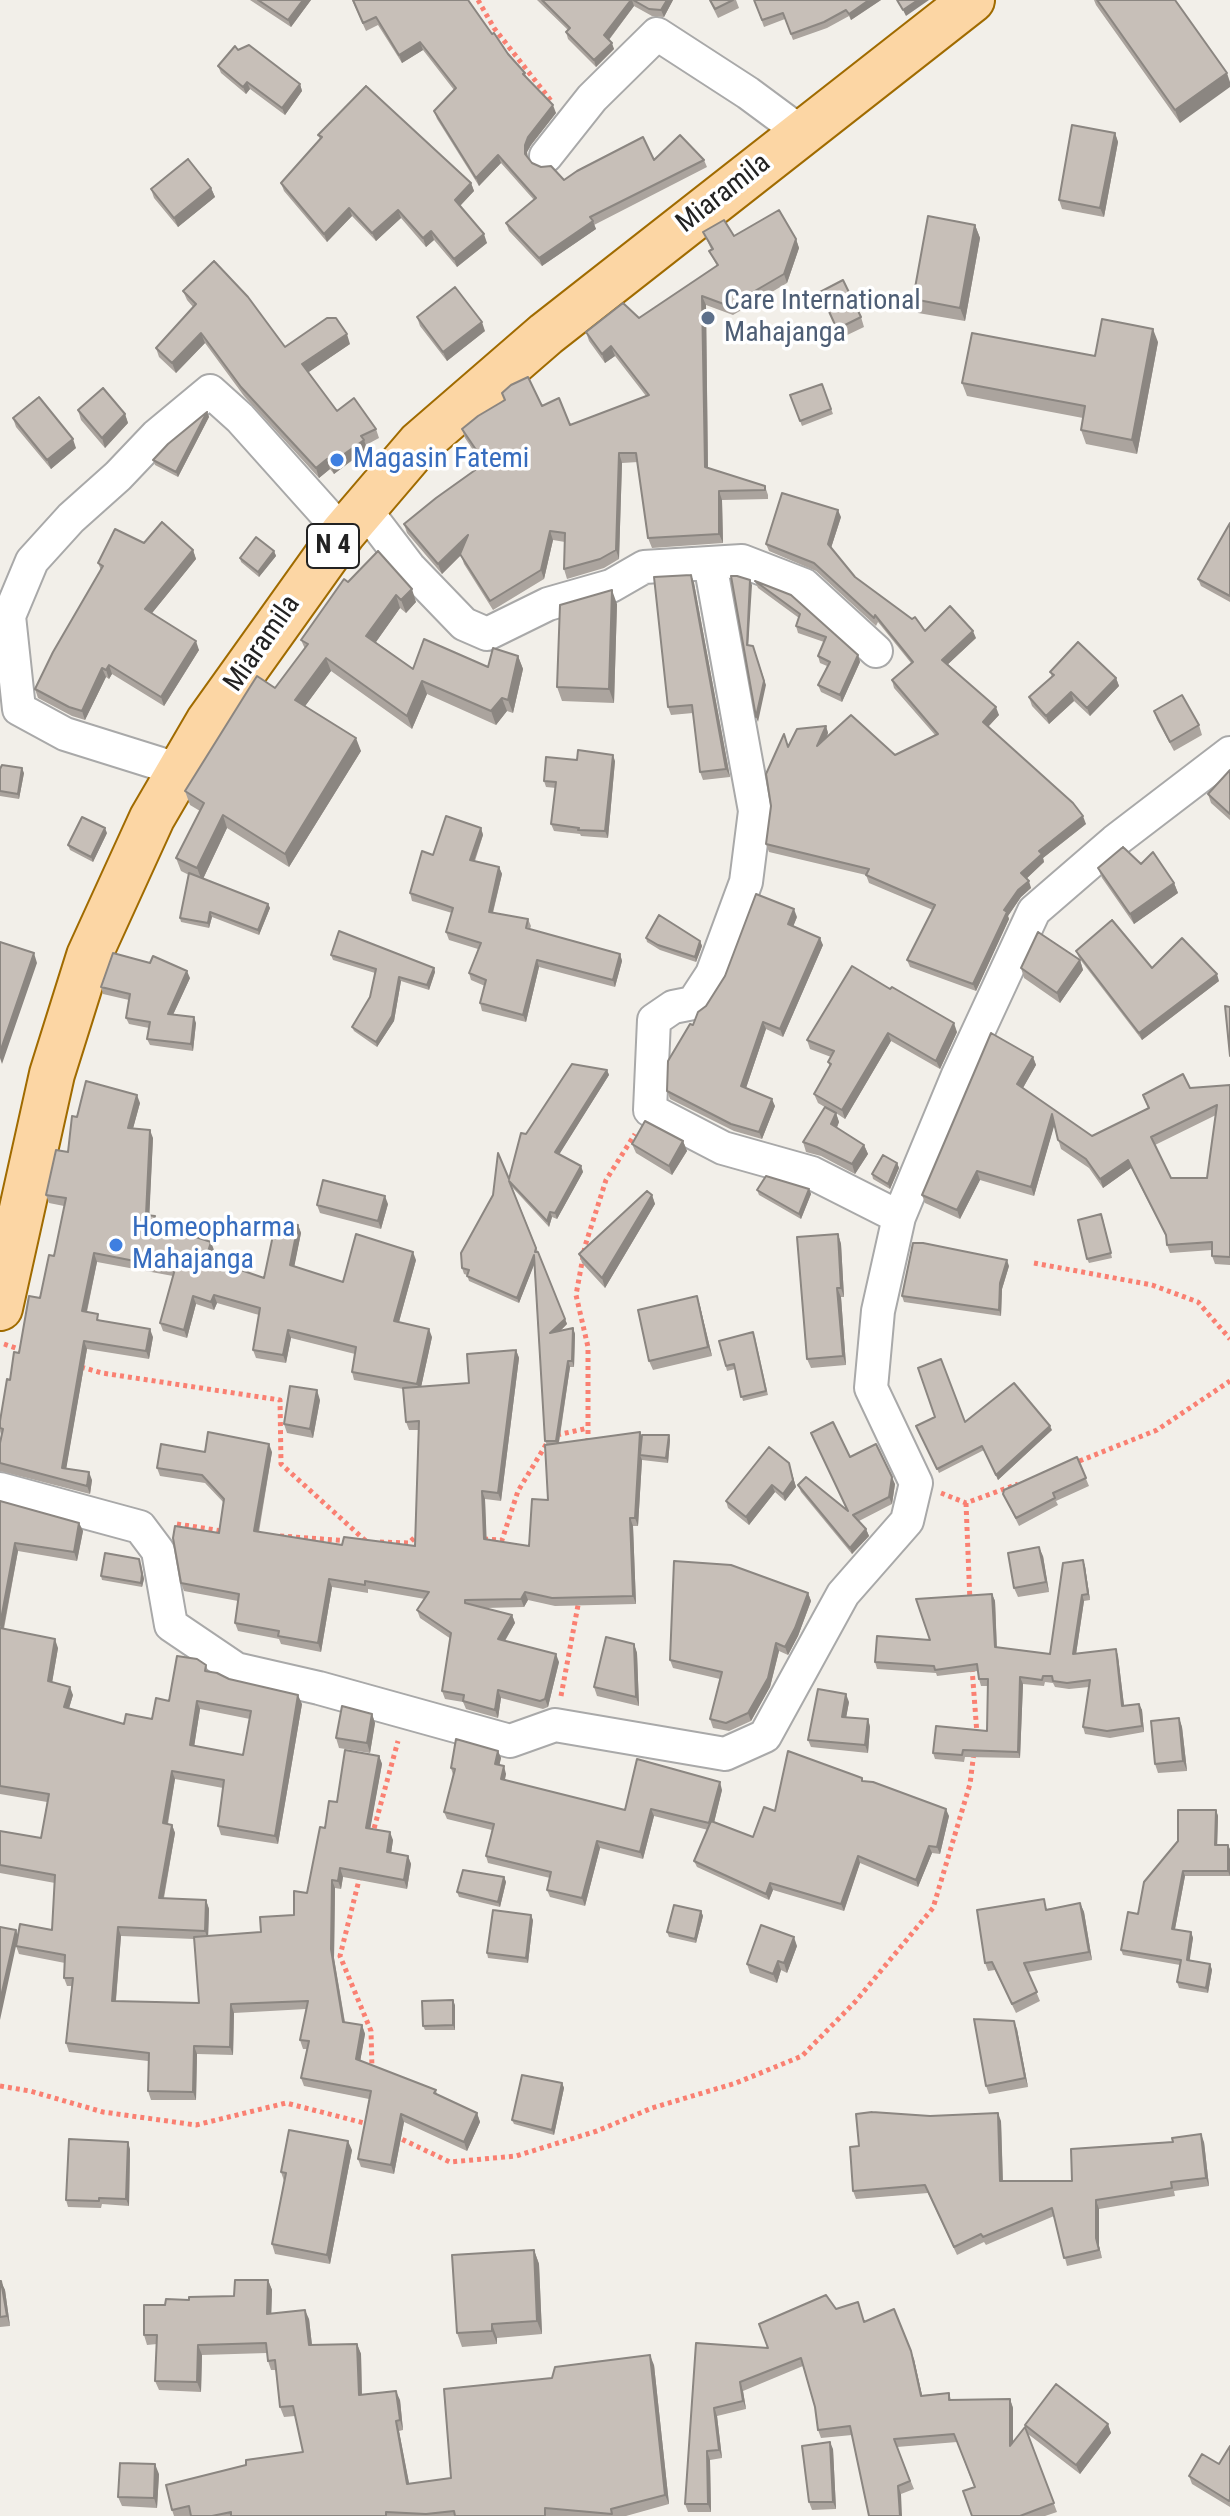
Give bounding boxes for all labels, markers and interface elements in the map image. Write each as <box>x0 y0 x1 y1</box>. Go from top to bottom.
street label: Miaramila <box>670 147 778 241</box>
place label: Care International Mahajanga <box>724 285 921 351</box>
marker: Care International Mahajanga <box>699 309 717 327</box>
place label: Magasin Fatemi <box>353 443 529 477</box>
marker: Magasin Fatemi <box>328 451 346 469</box>
road number: N 4 <box>307 524 359 568</box>
street label: Miaramila <box>218 589 308 699</box>
place label: Homeopharma Mahajanga <box>132 1212 295 1278</box>
marker: Homeopharma Mahajanga <box>107 1236 125 1254</box>

